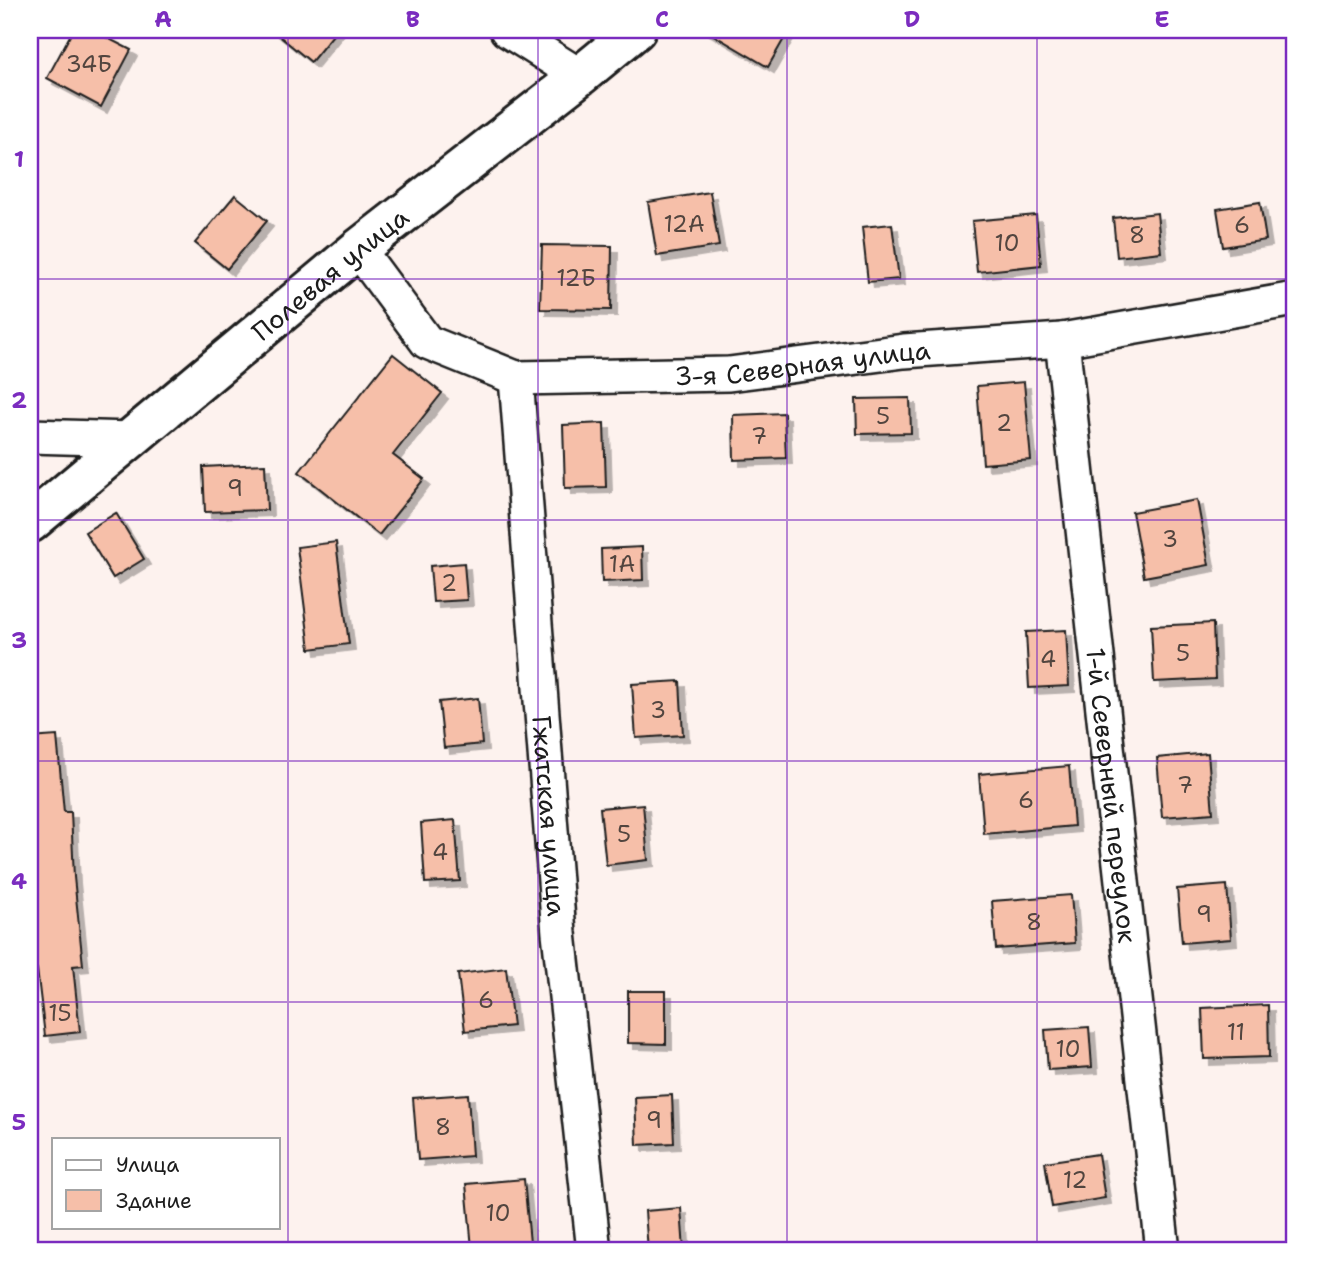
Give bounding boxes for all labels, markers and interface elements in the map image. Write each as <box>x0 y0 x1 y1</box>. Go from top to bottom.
text: A <box>154 4 172 34</box>
text: B <box>406 4 420 34</box>
text: C <box>655 4 669 34</box>
text: D <box>904 4 920 34</box>
text: E <box>1154 4 1170 34</box>
house number: 34Б <box>66 49 112 79</box>
text: 1 <box>14 144 24 174</box>
street label: Полевая улица <box>244 199 415 348</box>
house number: 12А <box>663 209 705 239</box>
house number: 6 <box>1234 210 1250 240</box>
house number: 8 <box>1129 220 1145 250</box>
house number: 10 <box>994 228 1020 258</box>
house number: 12Б <box>556 263 596 293</box>
street label: 3-я Северная улица <box>674 332 932 393</box>
text: 2 <box>11 385 27 415</box>
house number: 5 <box>876 401 890 431</box>
house number: 2 <box>996 408 1012 438</box>
house number: 7 <box>751 421 767 451</box>
house number: 9 <box>227 473 243 503</box>
house number: 3 <box>1162 524 1178 554</box>
house number: 1А <box>609 549 635 579</box>
house number: 2 <box>441 568 457 598</box>
text: 3 <box>11 625 27 655</box>
house number: 5 <box>1176 638 1190 668</box>
house number: 4 <box>1040 644 1056 674</box>
street label: 1-й Северный переулок <box>1079 646 1146 945</box>
house number: 3 <box>650 695 666 725</box>
street label: Гжатская улица <box>525 714 575 918</box>
house number: 7 <box>1177 770 1193 800</box>
house number: 6 <box>1018 785 1034 815</box>
house number: 5 <box>617 819 631 849</box>
house number: 4 <box>432 837 448 867</box>
text: 4 <box>11 866 27 896</box>
house number: 9 <box>1196 899 1212 929</box>
house number: 8 <box>1026 907 1042 937</box>
house number: 6 <box>478 985 494 1015</box>
house number: 15 <box>48 998 72 1028</box>
house number: 11 <box>1227 1017 1245 1047</box>
house number: 10 <box>1055 1034 1081 1064</box>
house number: 9 <box>646 1105 662 1135</box>
text: 5 <box>12 1107 26 1137</box>
house number: 8 <box>435 1112 451 1142</box>
legend <box>52 1138 280 1228</box>
text: Улица <box>116 1151 179 1179</box>
house number: 12 <box>1063 1165 1087 1195</box>
text: Здание <box>116 1187 192 1215</box>
house number: 10 <box>485 1198 511 1228</box>

